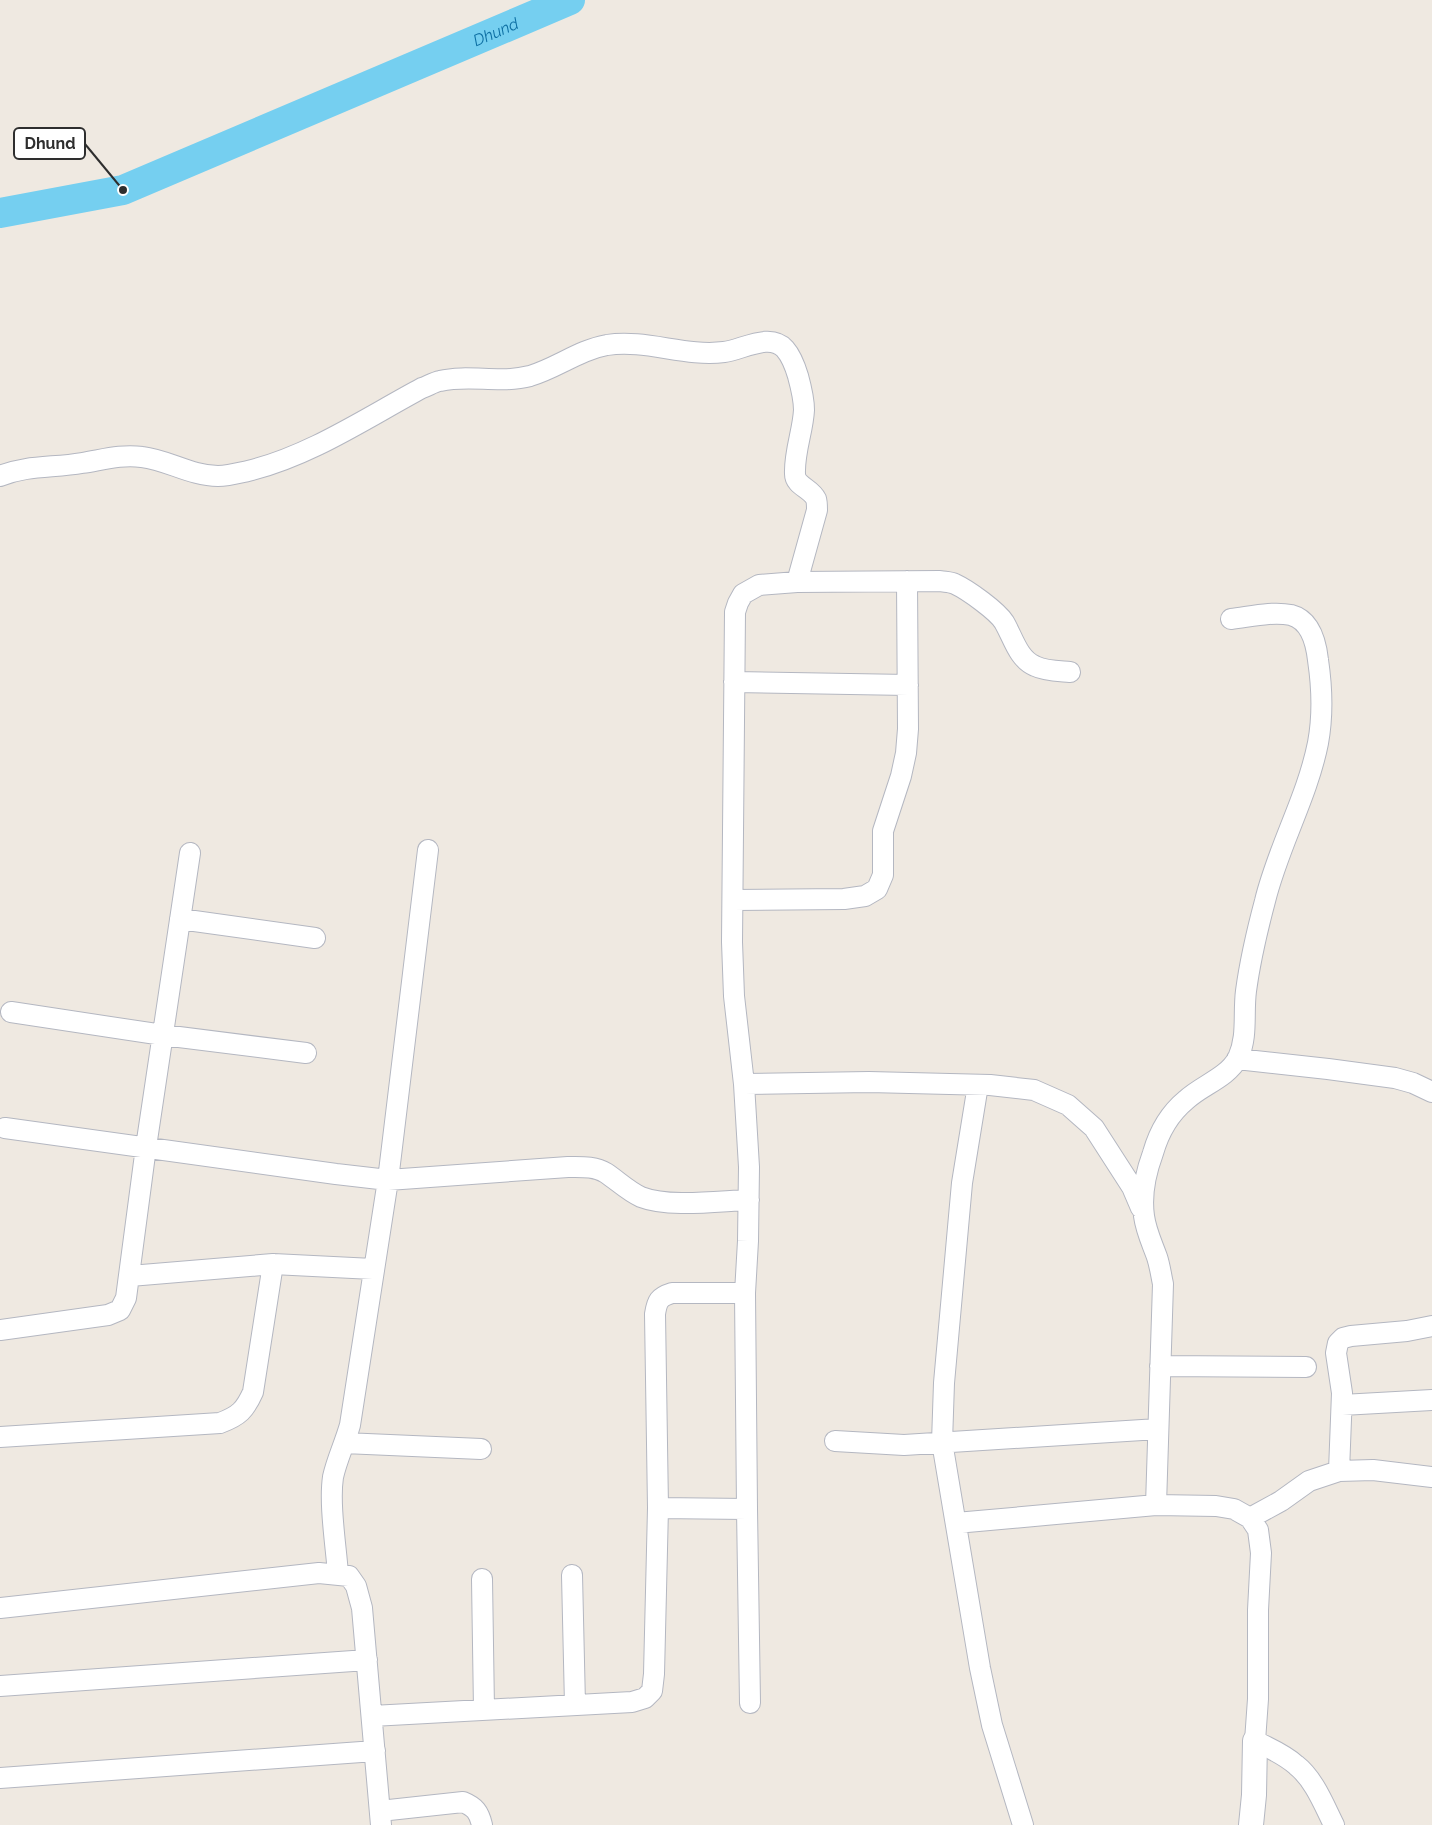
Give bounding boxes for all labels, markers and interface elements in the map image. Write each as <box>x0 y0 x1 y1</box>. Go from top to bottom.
water label: Dhund <box>470 14 522 50</box>
callout: Dhund <box>14 128 85 159</box>
text: Dhund <box>25 134 76 153</box>

